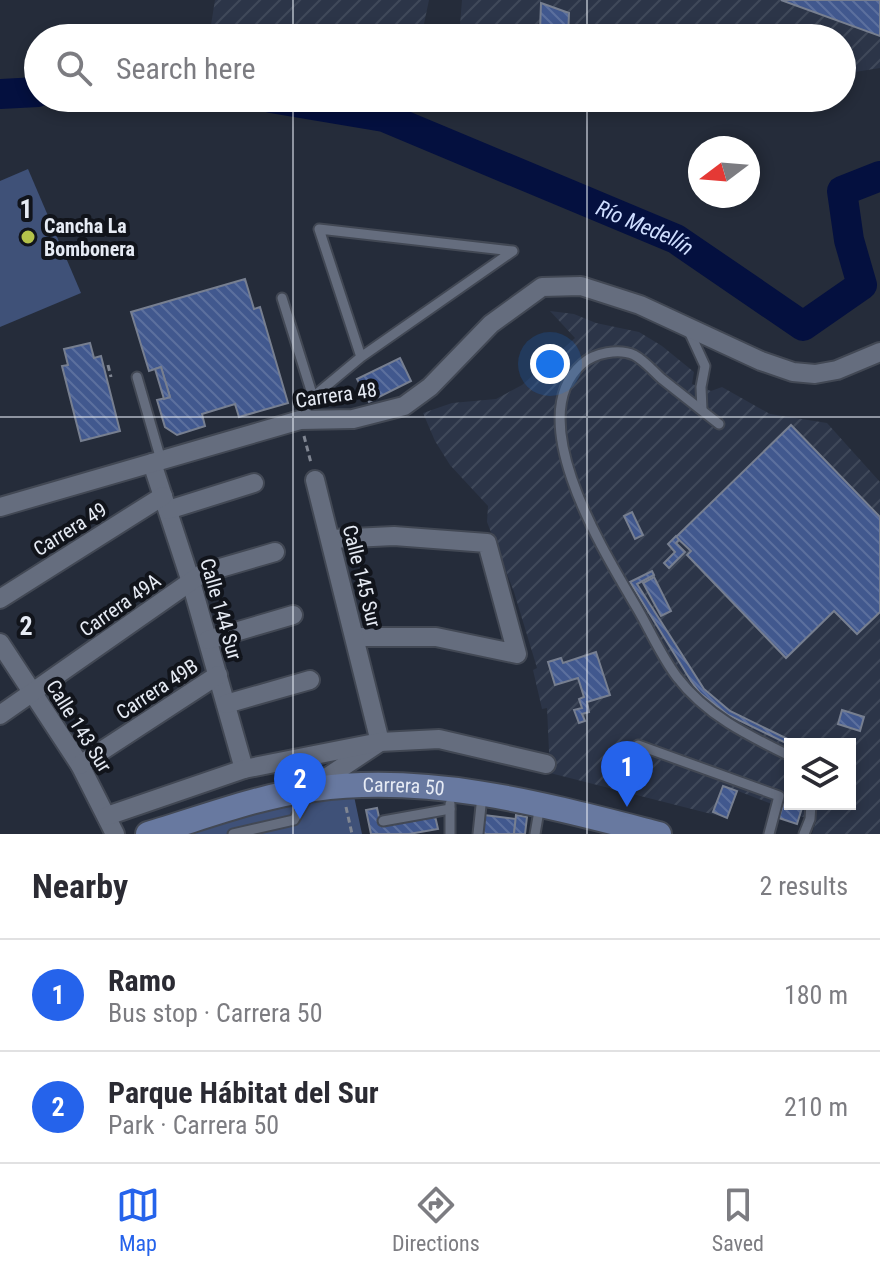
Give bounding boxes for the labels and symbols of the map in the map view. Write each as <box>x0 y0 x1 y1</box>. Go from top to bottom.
north arrow <box>688 136 760 208</box>
text: 1 <box>19 194 33 224</box>
water label: Río Medellín <box>593 195 699 260</box>
place label: Cancha La Bombonera <box>44 214 135 261</box>
marker: Cancha La Bombonera <box>19 228 37 246</box>
your location <box>530 344 570 384</box>
street label: Carrera 48 <box>294 377 378 413</box>
street label: Carrera 49 <box>29 497 111 561</box>
street label: Calle 145 Sur <box>338 522 386 630</box>
street label: Calle 144 Sur <box>195 556 247 662</box>
street label: Carrera 49A <box>75 568 166 642</box>
text: 2 <box>19 611 33 641</box>
street label: Carrera 49B <box>112 654 202 724</box>
street label: Calle 143 Sur <box>41 675 117 777</box>
pin: 1 <box>601 741 653 807</box>
pin: 2 <box>274 753 326 819</box>
street label: Carrera 50 <box>362 773 446 800</box>

